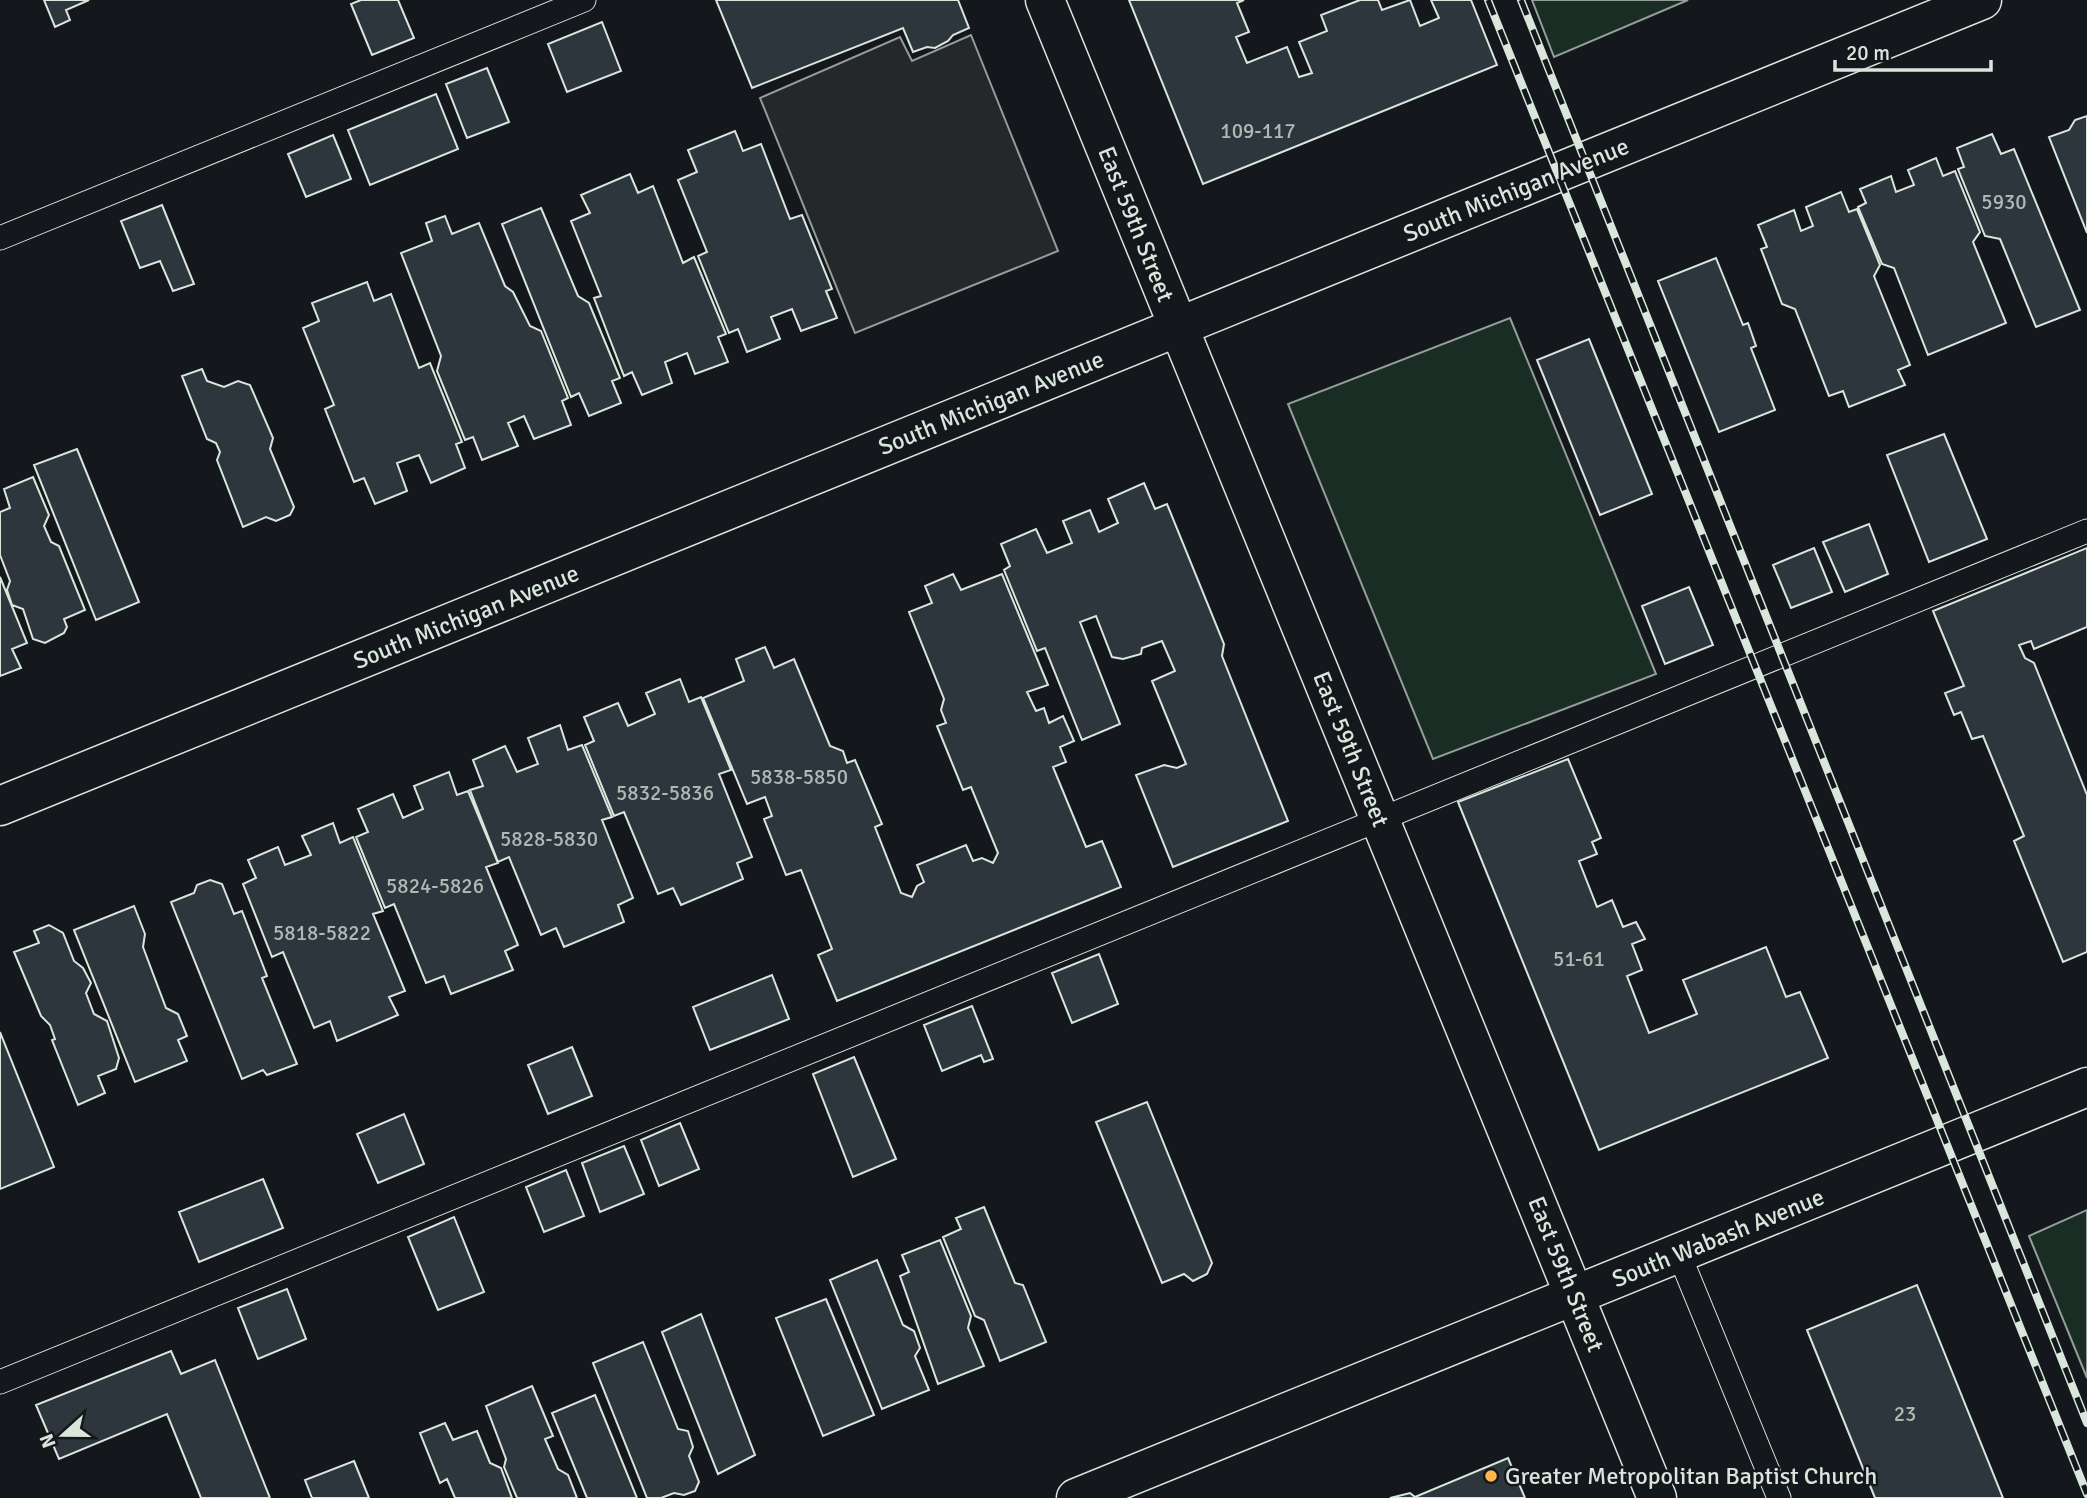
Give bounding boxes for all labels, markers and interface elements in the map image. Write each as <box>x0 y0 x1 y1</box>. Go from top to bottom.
scale bar <box>1835 28 1991 72</box>
text: 20 m <box>1846 40 1890 66</box>
house number: 109-117 <box>1220 118 1296 144</box>
street label: South Michigan Avenue <box>1399 131 1633 249</box>
street label: East 59th Street <box>1091 142 1181 306</box>
house number: 5930 <box>1981 189 2027 215</box>
street label: South Michigan Avenue <box>874 344 1108 462</box>
street label: South Michigan Avenue <box>349 558 583 676</box>
street label: East 59th Street <box>1306 667 1396 831</box>
house number: 5838-5850 <box>750 764 848 790</box>
house number: 5832-5836 <box>616 780 714 806</box>
house number: 5828-5830 <box>500 826 598 852</box>
house number: 5824-5826 <box>386 873 484 899</box>
house number: 5818-5822 <box>273 920 371 946</box>
house number: 51-61 <box>1553 946 1605 972</box>
street label: South Wabash Avenue <box>1608 1182 1828 1294</box>
street label: East 59th Street <box>1521 1192 1611 1356</box>
north arrow <box>28 1400 98 1470</box>
house number: 23 <box>1894 1401 1916 1427</box>
text: N <box>34 1430 62 1451</box>
place label: Greater Metropolitan Baptist Church <box>1505 1461 1877 1491</box>
marker: Greater Metropolitan Baptist Church <box>1483 1468 1499 1484</box>

